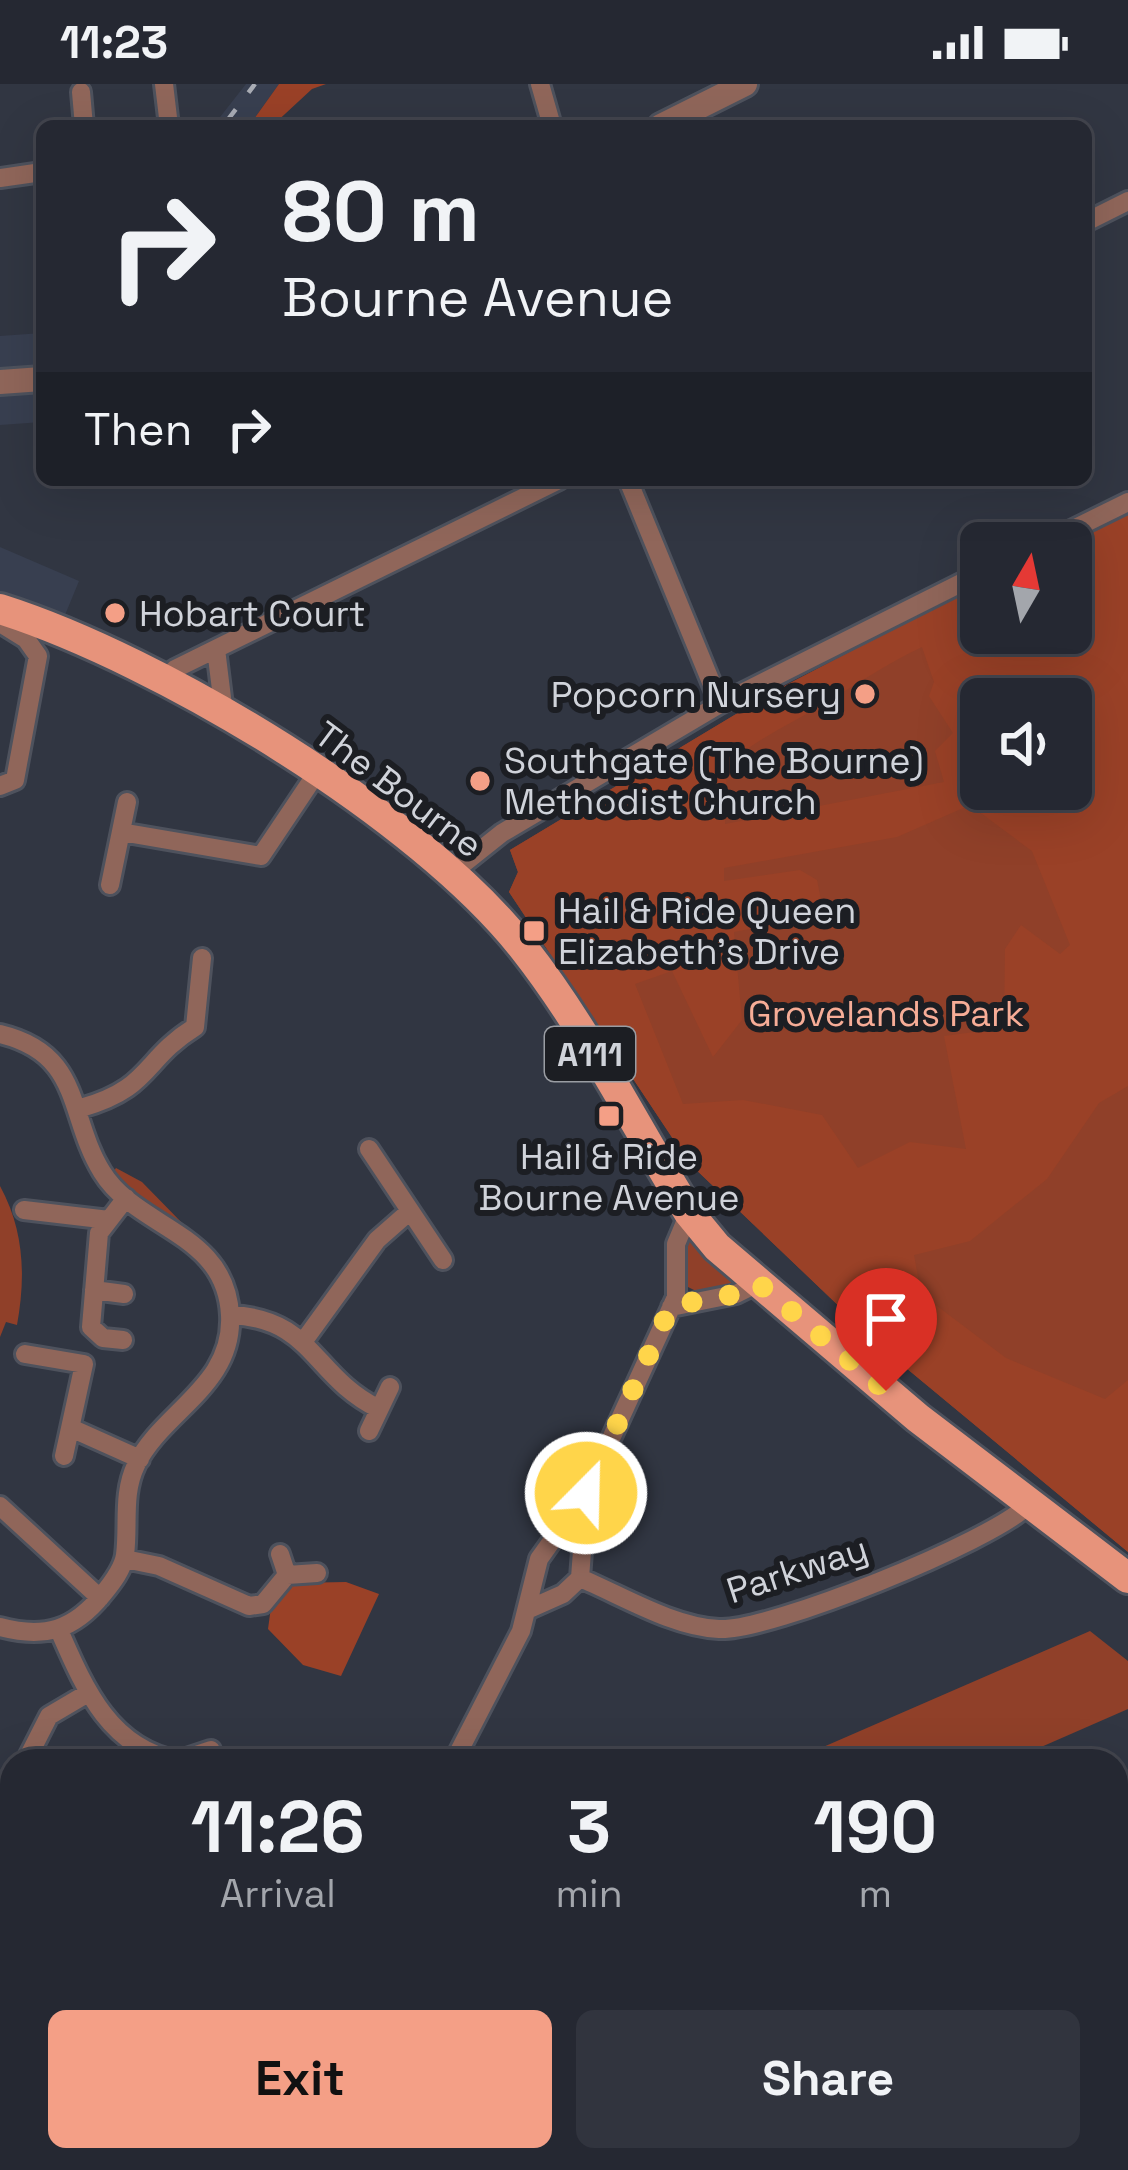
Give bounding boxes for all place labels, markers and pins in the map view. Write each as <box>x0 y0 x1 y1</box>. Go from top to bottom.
place label: Hobart Court <box>139 591 366 637</box>
marker: Hobart Court <box>102 600 128 626</box>
place label: Popcorn Nursery <box>551 672 841 718</box>
marker: Popcorn Nursery <box>852 681 878 707</box>
place label: Southgate (The Bourne) Methodist Church <box>504 738 924 825</box>
marker: Southgate (The Bourne) Methodist Church <box>467 768 493 794</box>
place label: Hail & Ride Queen Elizabeth's Drive <box>558 888 856 975</box>
marker: Hail & Ride Queen Elizabeth's Drive <box>521 918 547 944</box>
marker: Hail & Ride Bourne Avenue <box>596 1103 622 1129</box>
place label: Hail & Ride Bourne Avenue <box>479 1134 739 1221</box>
pin <box>835 1268 937 1391</box>

